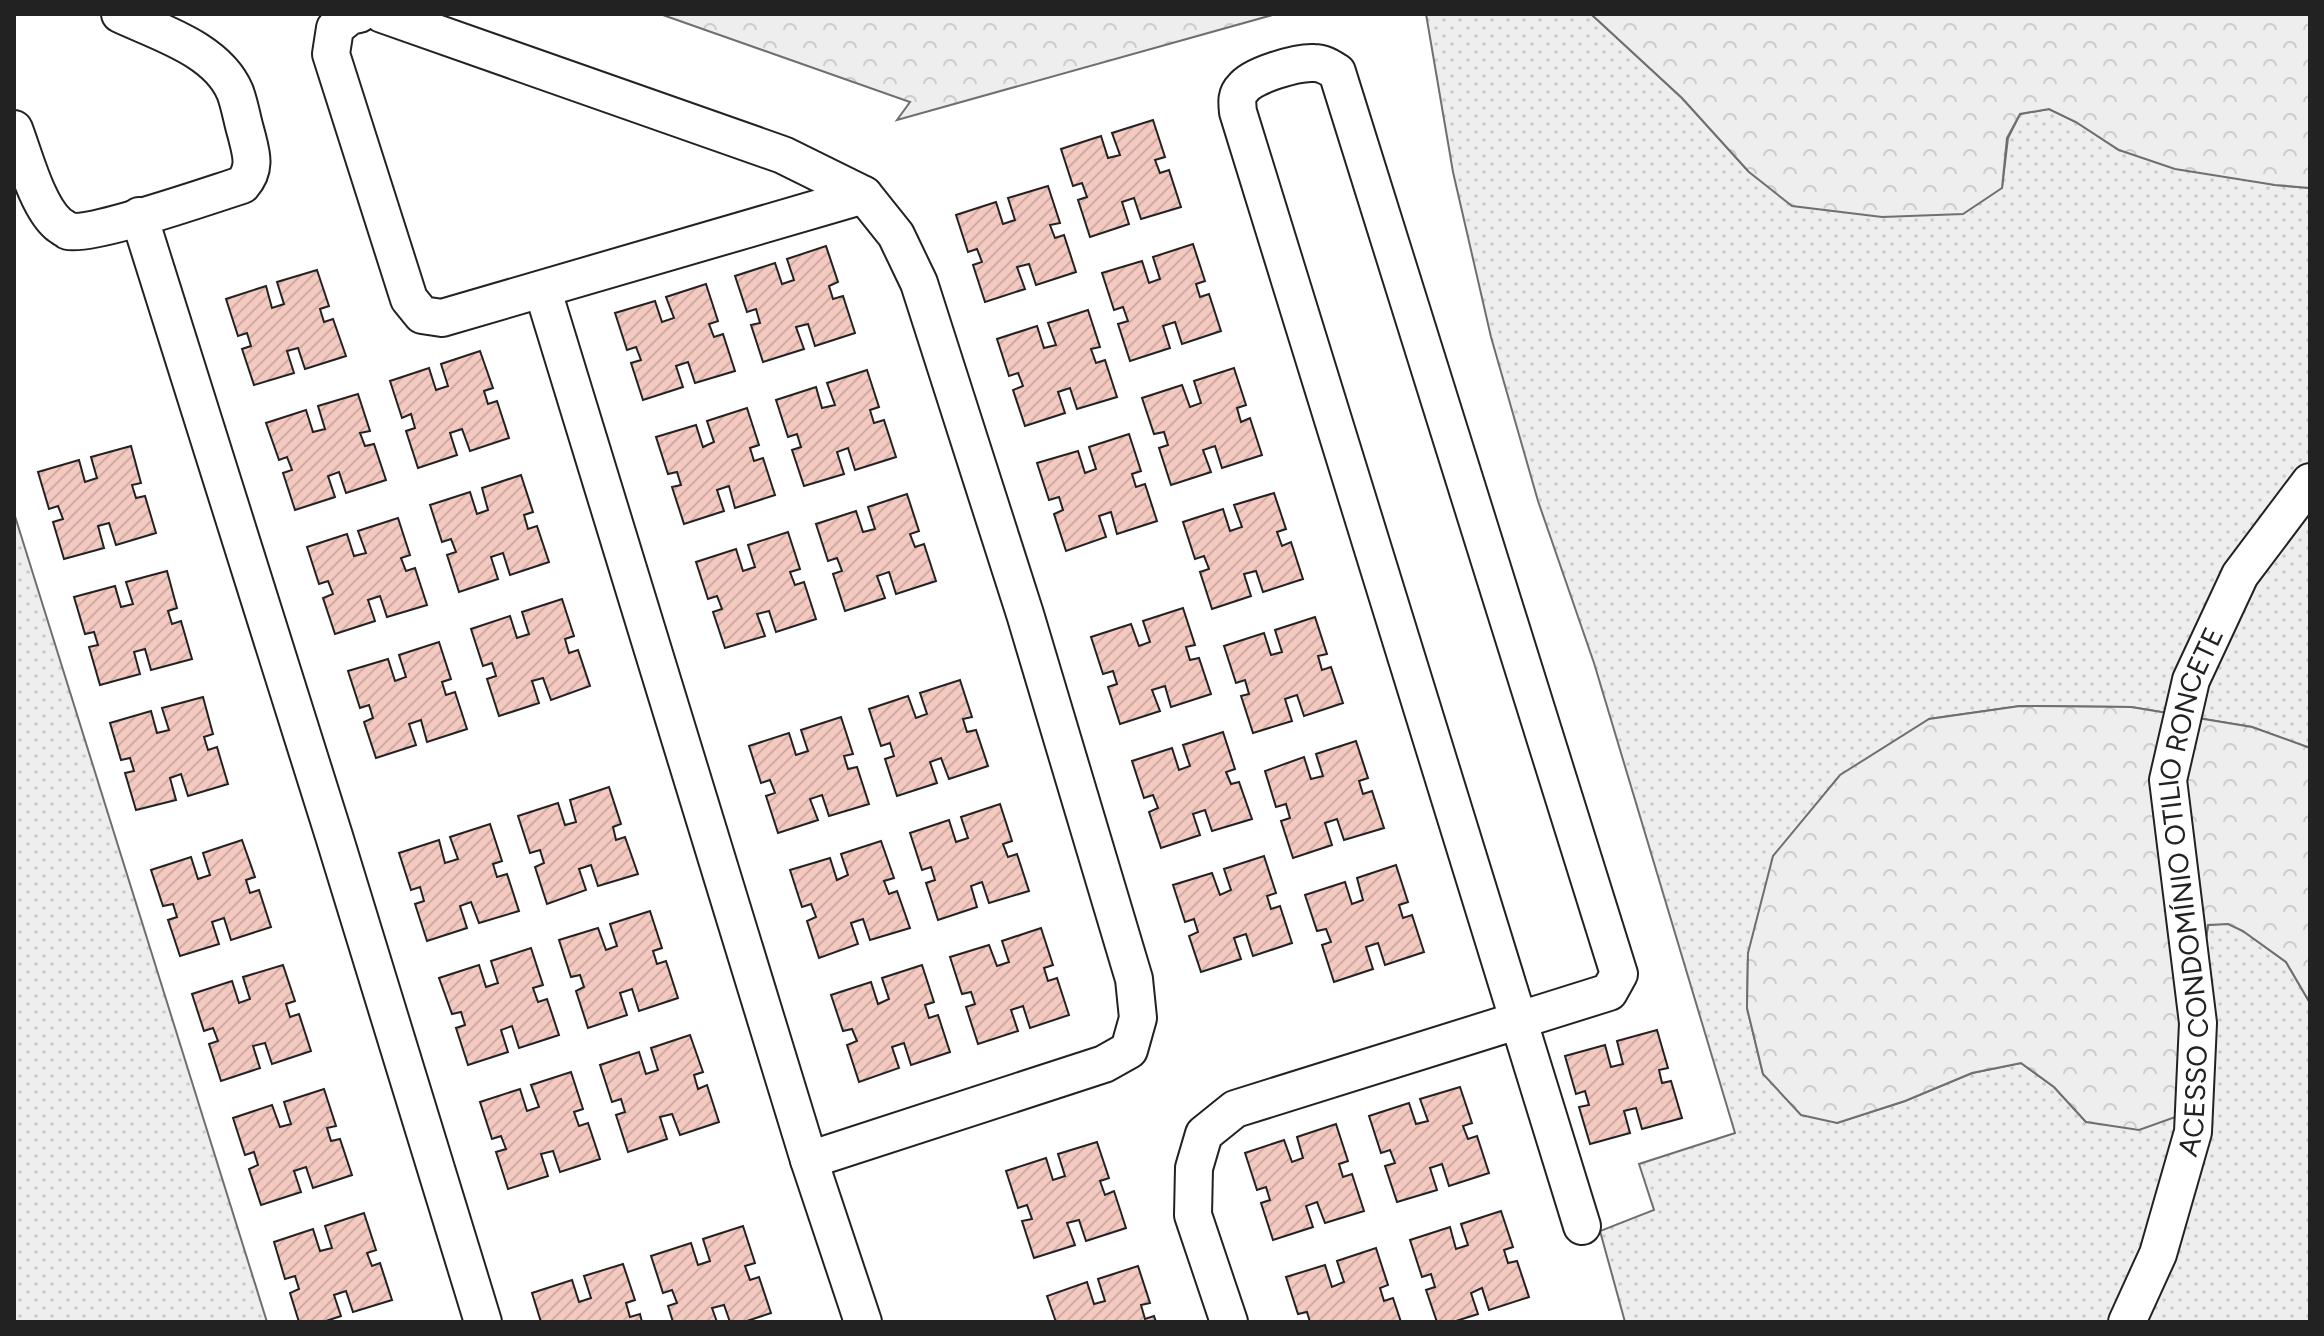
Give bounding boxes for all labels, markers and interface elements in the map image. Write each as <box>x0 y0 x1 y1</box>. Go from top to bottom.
street label: ACESSO CONDOMÍNIO OTILIO RONCETE <box>2151 622 2230 1160</box>

